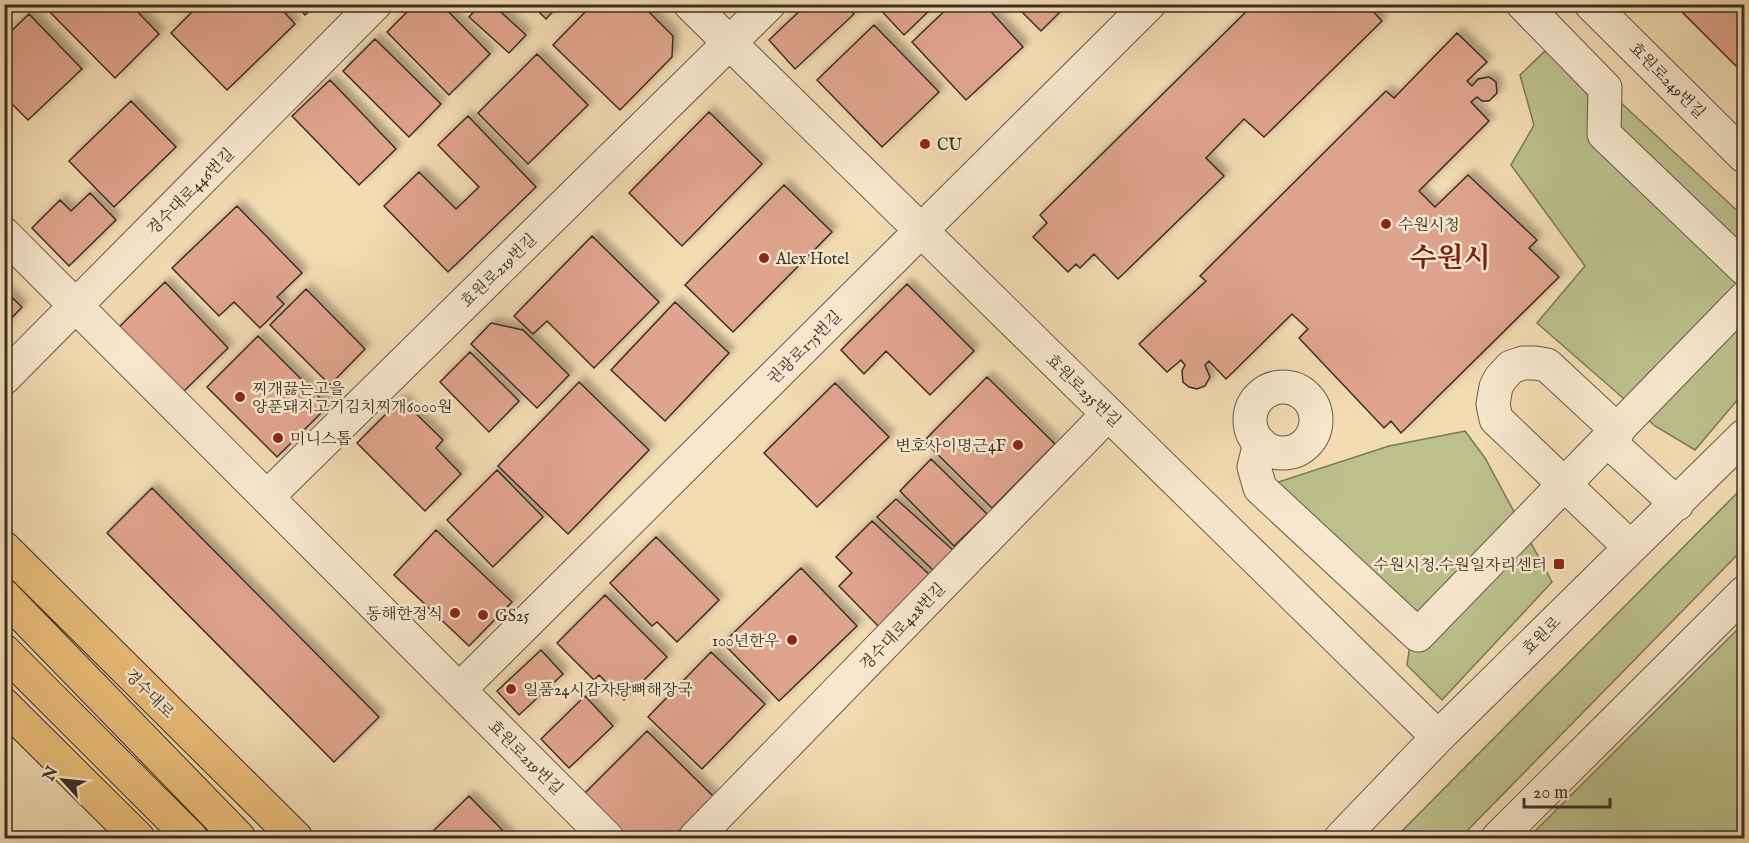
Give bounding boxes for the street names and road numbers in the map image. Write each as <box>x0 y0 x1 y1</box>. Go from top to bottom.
street label: 효원로249번길 <box>1624 39 1709 124</box>
street label: 경수대로446번길 <box>144 145 239 240</box>
street label: 효원로219번길 <box>457 230 541 313</box>
street label: 권광로175번길 <box>764 307 847 390</box>
street label: 효원로235번길 <box>1041 351 1124 432</box>
street label: 경수대로428번길 <box>857 579 950 675</box>
street label: 효원로 <box>1519 613 1566 660</box>
street label: 경수대로 <box>120 665 178 724</box>
street label: 효원로219번길 <box>483 717 566 800</box>

